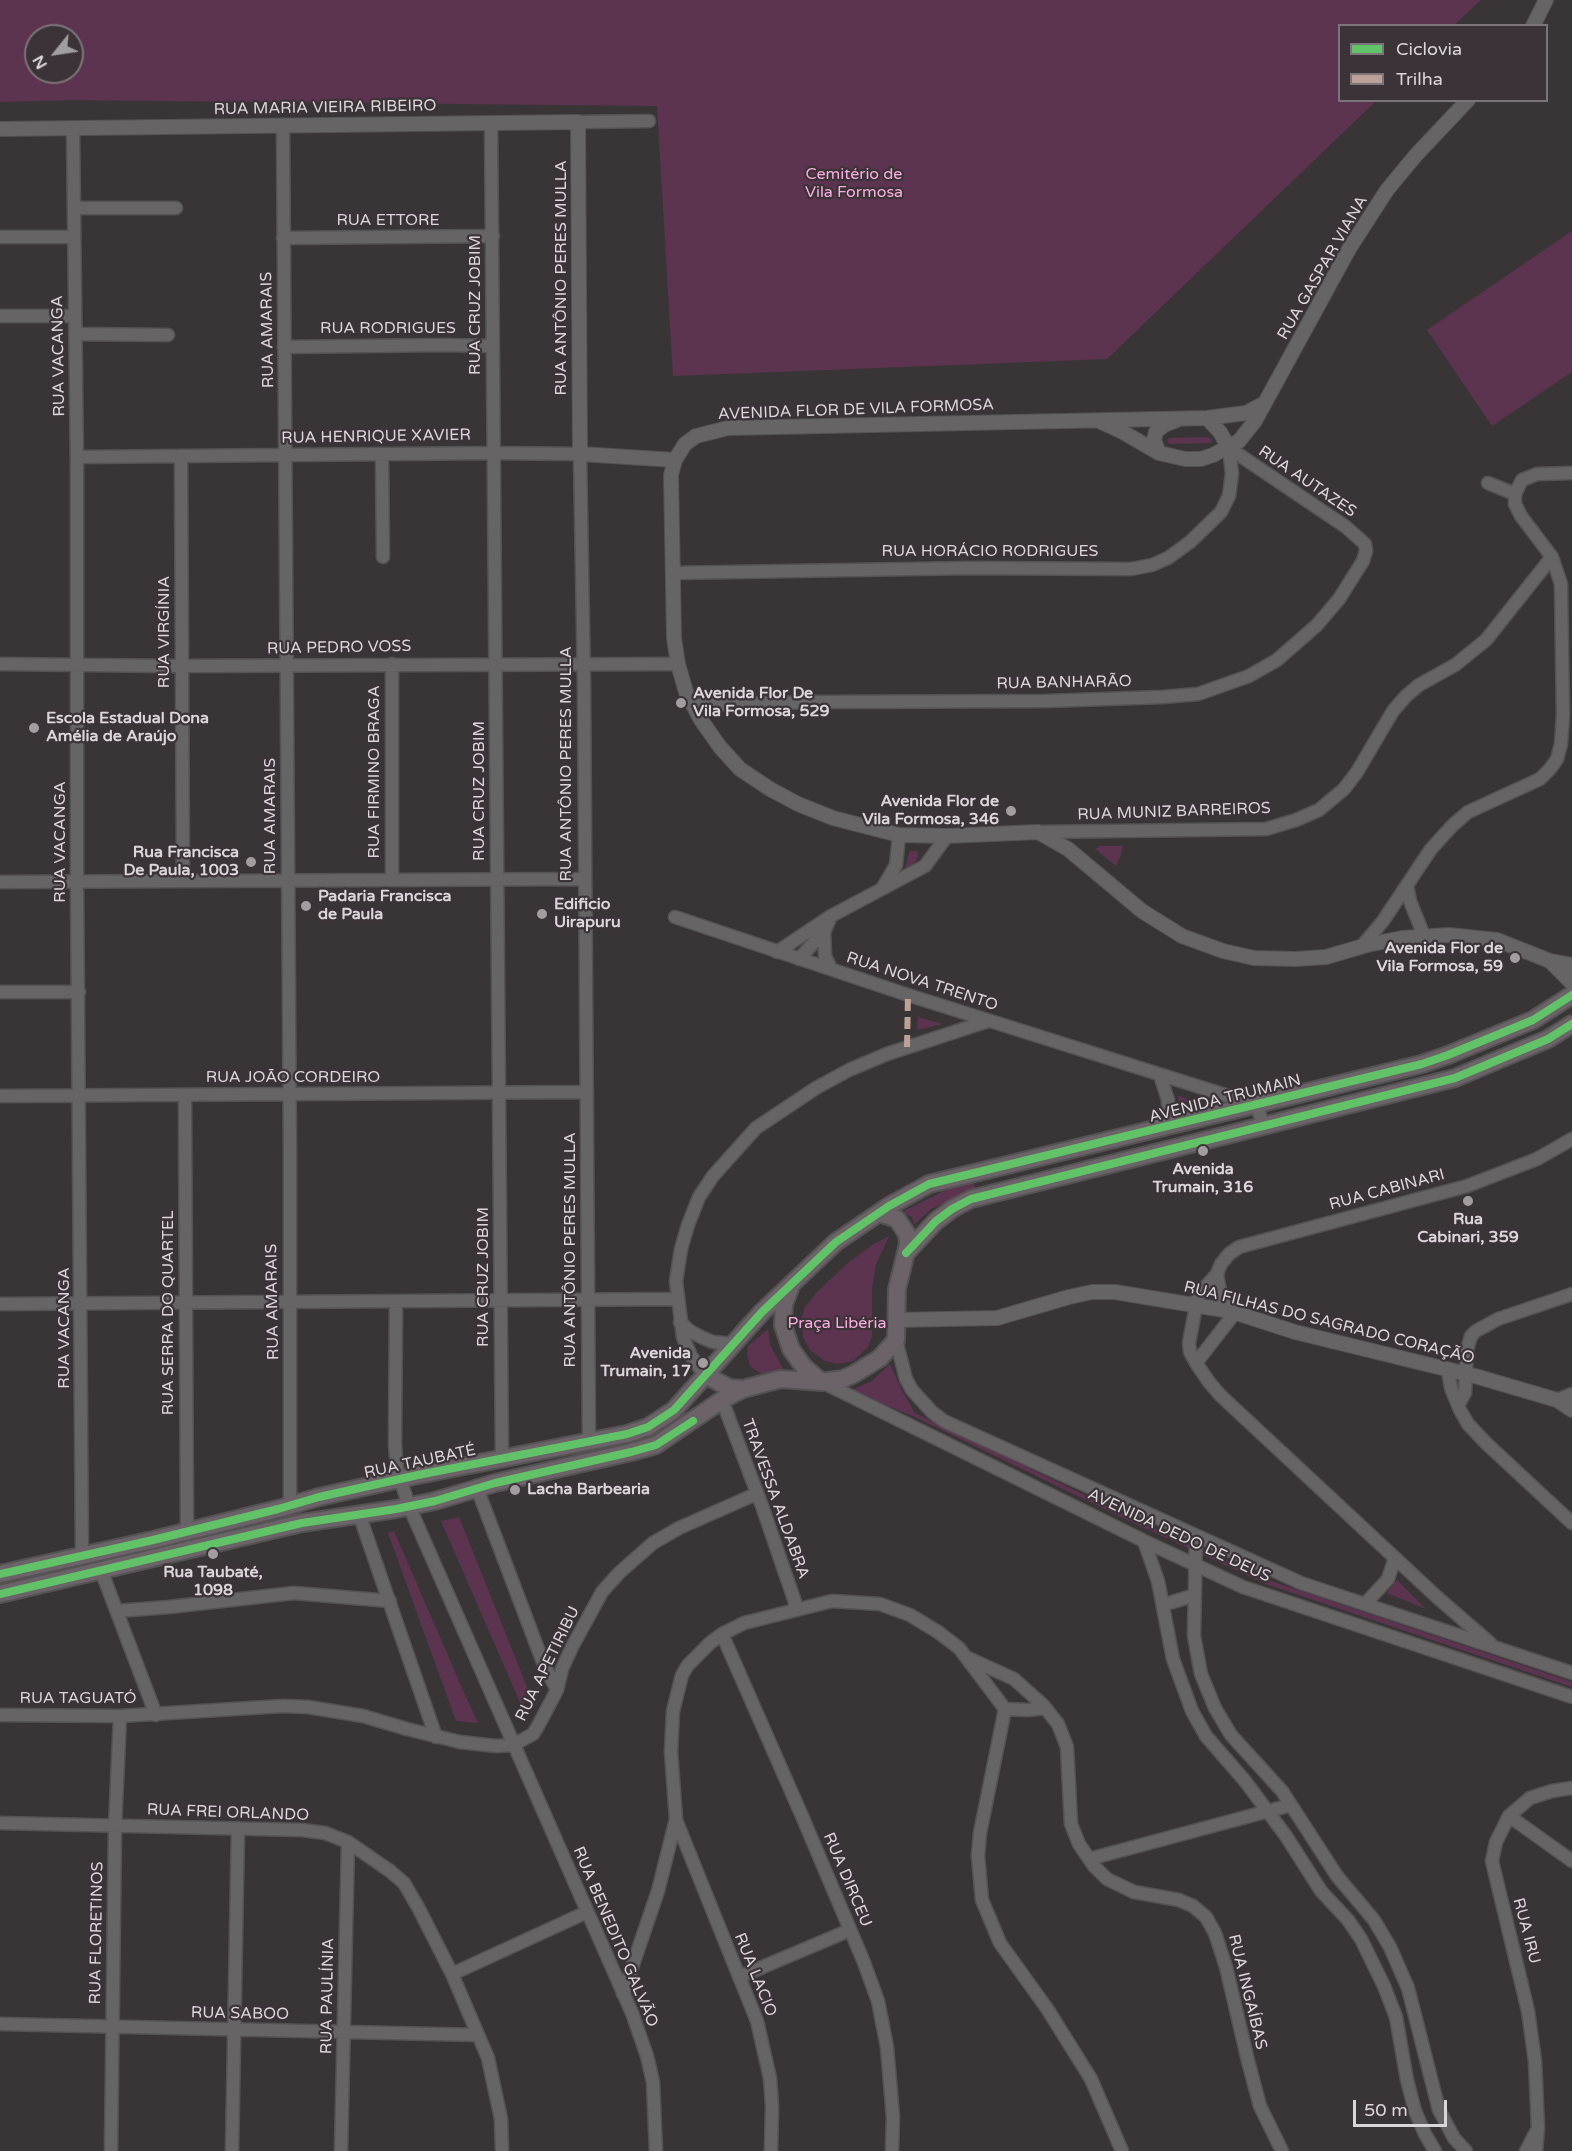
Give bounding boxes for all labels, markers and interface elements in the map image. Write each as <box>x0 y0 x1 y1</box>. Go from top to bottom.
north arrow <box>24 24 84 84</box>
legend <box>1338 24 1548 102</box>
text: Ciclovia <box>1396 38 1462 60</box>
text: N <box>28 51 52 73</box>
text: Trilha <box>1396 68 1443 90</box>
street label: RUA MARIA VIEIRA RIBEIRO <box>213 96 437 120</box>
street label: RUA ANTÔNIO PERES MULLA <box>552 160 572 396</box>
park label: Cemitério de Vila Formosa <box>805 165 903 203</box>
street label: RUA GASPAR VIANA <box>1274 193 1372 343</box>
street label: RUA ETTORE <box>336 211 440 231</box>
street label: RUA CRUZ JOBIM <box>466 235 486 375</box>
street label: RUA AMARAIS <box>257 272 279 388</box>
street label: RUA VACANGA <box>48 295 70 417</box>
street label: RUA RODRIGUES <box>320 319 456 339</box>
street label: AVENIDA FLOR DE VILA FORMOSA <box>718 396 994 424</box>
street label: RUA HENRIQUE XAVIER <box>281 426 471 448</box>
street label: RUA AUTAZES <box>1254 442 1360 522</box>
street label: RUA HORÁCIO RODRIGUES <box>882 542 1098 562</box>
street label: RUA VIRGÍNIA <box>155 576 175 688</box>
street label: RUA PEDRO VOSS <box>267 637 411 659</box>
street label: RUA ANTÔNIO PERES MULLA <box>557 646 577 882</box>
street label: RUA BANHARÃO <box>996 672 1132 694</box>
place label: Avenida Flor De Vila Formosa, 529 <box>693 684 830 722</box>
street label: RUA FIRMINO BRAGA <box>365 685 385 859</box>
marker: Avenida Flor De Vila Formosa, 529 <box>674 696 688 710</box>
place label: Escola Estadual Dona Amélia de Araújo <box>46 709 209 747</box>
marker: Escola Estadual Dona Amélia de Araújo <box>27 721 41 735</box>
street label: RUA CRUZ JOBIM <box>470 721 490 861</box>
street label: RUA AMARAIS <box>261 758 281 874</box>
street label: RUA VACANGA <box>51 781 71 903</box>
place label: Avenida Flor de Vila Formosa, 346 <box>862 792 999 830</box>
street label: RUA MUNIZ BARREIROS <box>1077 799 1271 825</box>
marker: Avenida Flor de Vila Formosa, 346 <box>1004 804 1018 818</box>
place label: Rua Francisca De Paula, 1003 <box>124 843 239 881</box>
marker: Rua Francisca De Paula, 1003 <box>244 855 258 869</box>
place label: Padaria Francisca de Paula <box>318 887 452 925</box>
place label: Edificio Uirapuru <box>554 895 621 933</box>
marker: Padaria Francisca de Paula <box>299 899 313 913</box>
marker: Edificio Uirapuru <box>535 907 549 921</box>
place label: Avenida Flor de Vila Formosa, 59 <box>1376 939 1503 977</box>
street label: RUA NOVA TRENTO <box>844 948 1000 1016</box>
marker: Avenida Flor de Vila Formosa, 59 <box>1508 951 1522 965</box>
street label: RUA JOÃO CORDEIRO <box>206 1068 380 1088</box>
street label: AVENIDA TRUMAIN <box>1147 1071 1303 1127</box>
street label: RUA ANTÔNIO PERES MULLA <box>561 1132 581 1368</box>
marker: Avenida Trumain, 316 <box>1196 1144 1210 1158</box>
place label: Avenida Trumain, 316 <box>1153 1160 1253 1198</box>
street label: RUA CABINARI <box>1327 1165 1447 1215</box>
marker: Rua Cabinari, 359 <box>1461 1194 1475 1208</box>
street label: RUA CRUZ JOBIM <box>474 1207 494 1347</box>
place label: Rua Cabinari, 359 <box>1417 1210 1519 1248</box>
street label: RUA SERRA DO QUARTEL <box>159 1211 179 1415</box>
street label: RUA AMARAIS <box>262 1244 284 1360</box>
street label: RUA VACANGA <box>55 1267 75 1389</box>
street label: RUA FILHAS DO SAGRADO CORAÇÃO <box>1182 1278 1476 1368</box>
park label: Praça Libéria <box>788 1314 886 1334</box>
place label: Avenida Trumain, 17 <box>601 1344 691 1382</box>
marker: Avenida Trumain, 17 <box>696 1356 710 1370</box>
street label: TRAVESSA ALDABRA <box>737 1416 813 1582</box>
street label: RUA TAUBATÉ <box>362 1441 478 1483</box>
place label: Lacha Barbearia <box>527 1480 650 1500</box>
marker: Lacha Barbearia <box>508 1483 522 1497</box>
street label: AVENIDA DEDO DE DEUS <box>1084 1485 1274 1587</box>
marker: Rua Taubaté, 1098 <box>206 1547 220 1561</box>
place label: Rua Taubaté, 1098 <box>163 1563 263 1601</box>
street label: RUA APETIRIBU <box>512 1603 584 1725</box>
street label: RUA TAGUATÓ <box>20 1689 136 1709</box>
street label: RUA FREI ORLANDO <box>147 1801 309 1825</box>
street label: RUA DIRCEU <box>818 1830 876 1930</box>
street label: RUA BENEDITO GALVÃO <box>568 1844 662 2030</box>
street label: RUA FLORETINOS <box>86 1861 108 2005</box>
street label: RUA IRU <box>1508 1896 1544 1966</box>
street label: RUA LACIO <box>730 1930 780 2020</box>
street label: RUA INGAÍBAS <box>1223 1932 1271 2052</box>
street label: RUA PAULÍNIA <box>317 1938 339 2054</box>
street label: RUA SABOO <box>191 2004 289 2024</box>
scale bar <box>1356 2088 1450 2126</box>
text: 50 m <box>1364 2099 1408 2121</box>

